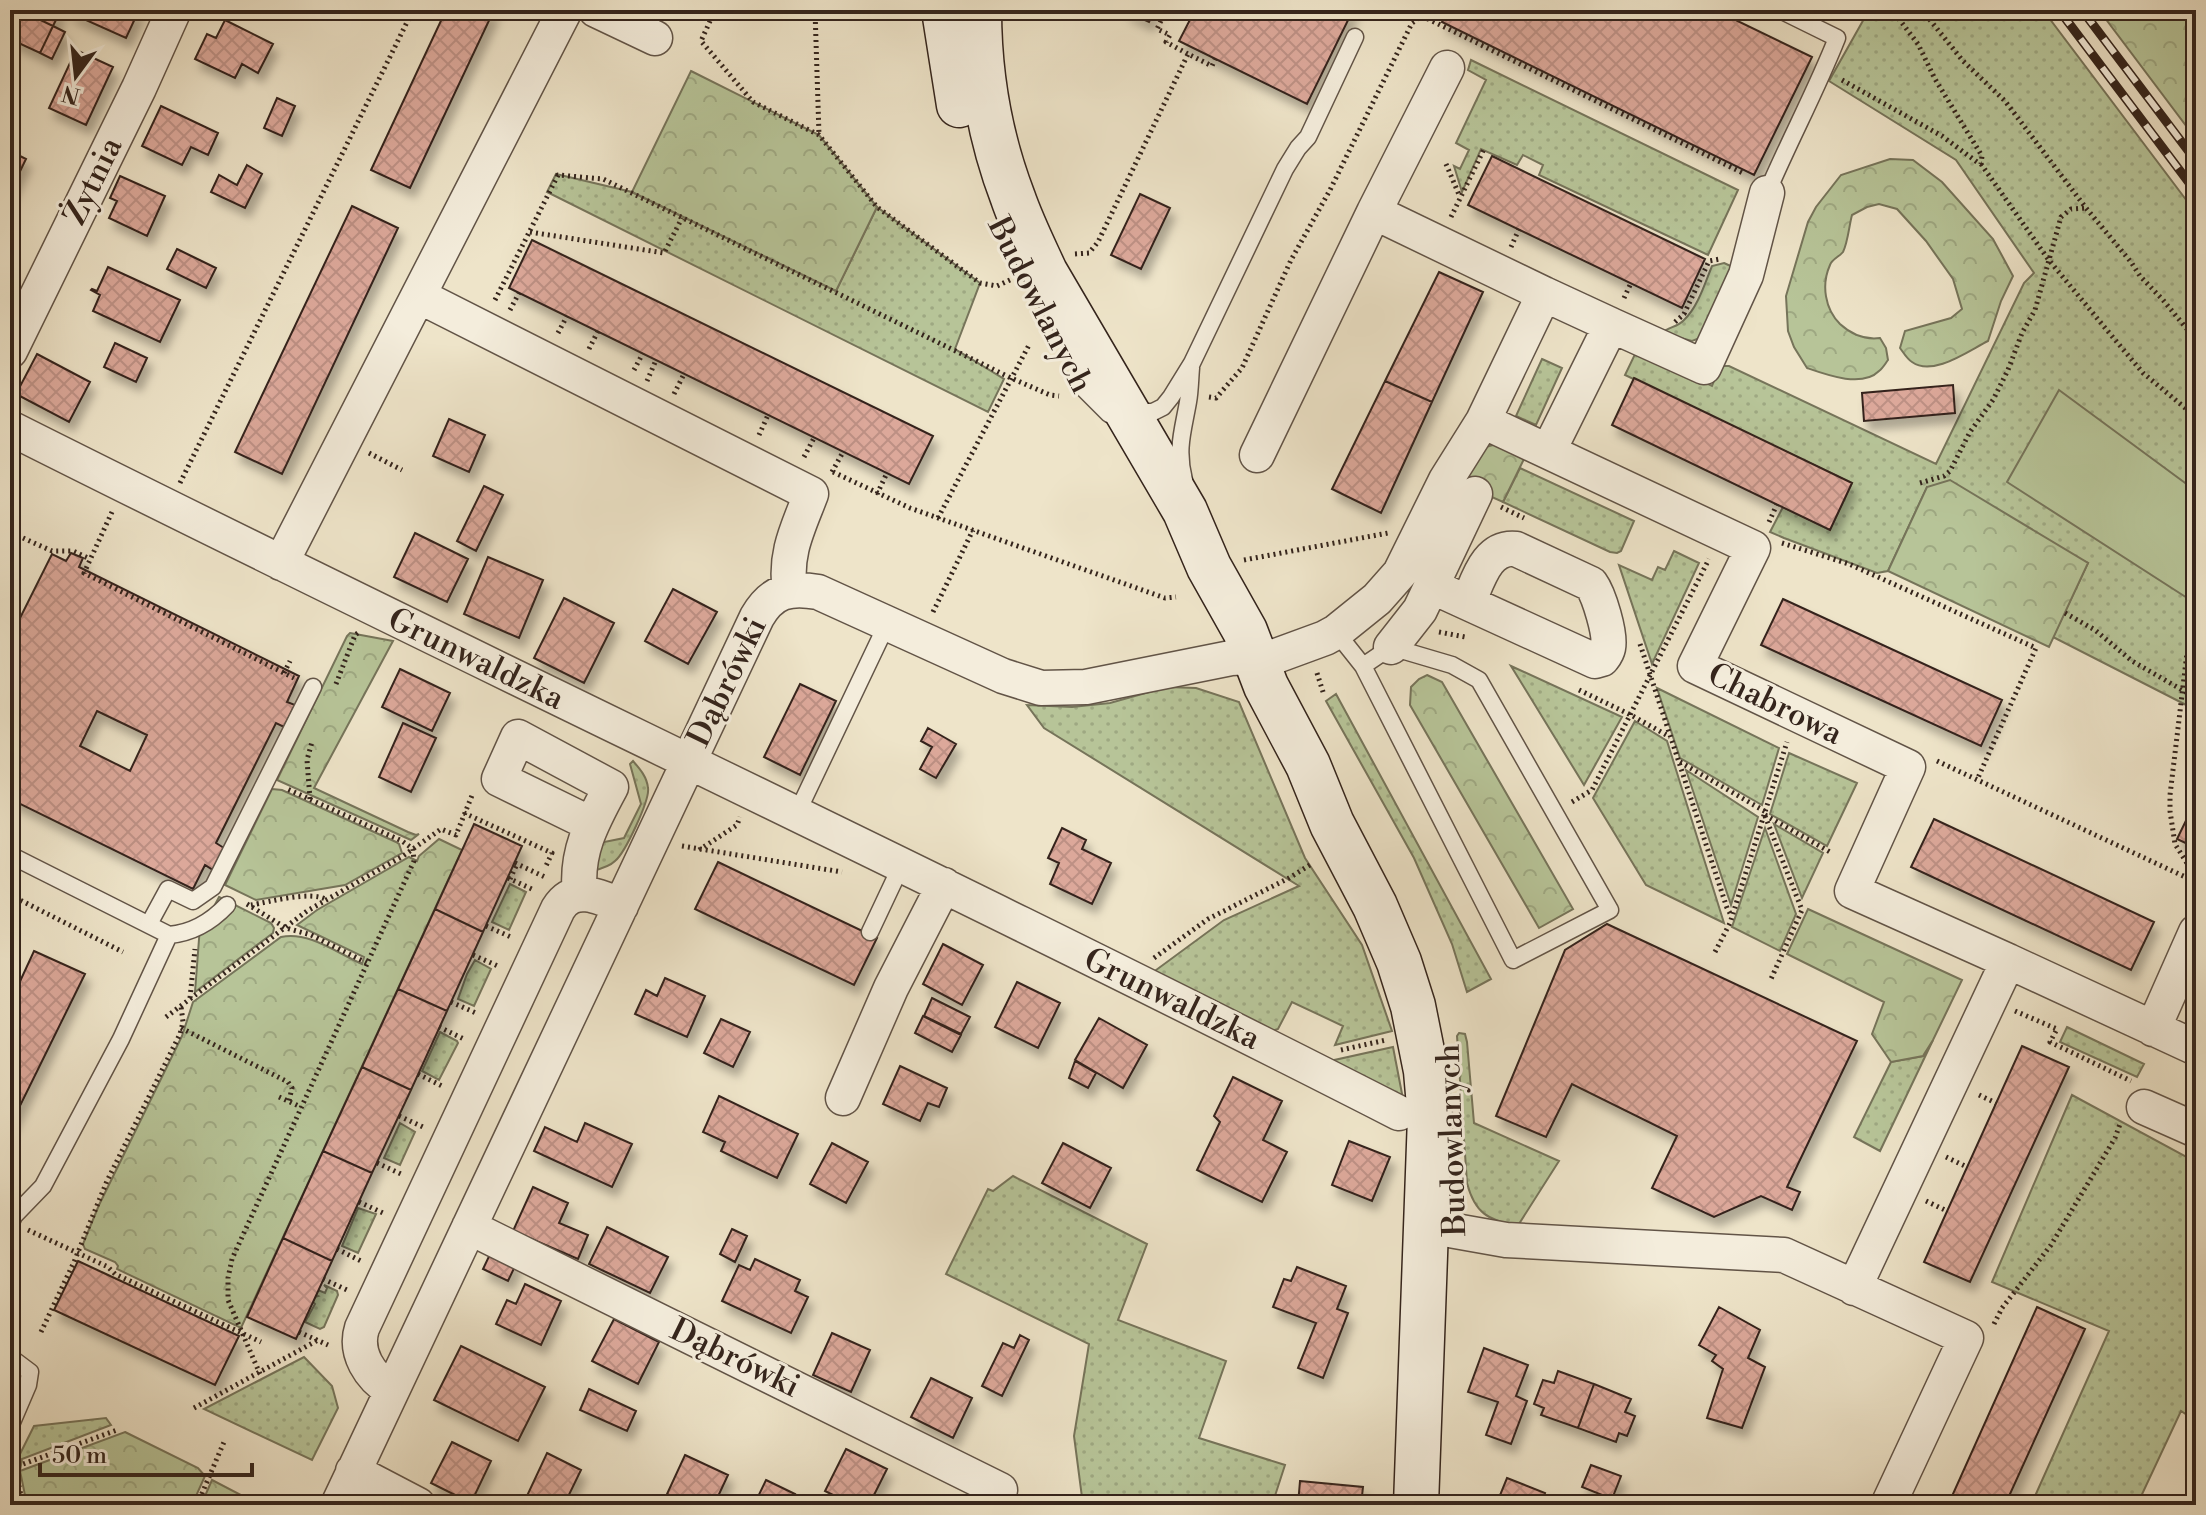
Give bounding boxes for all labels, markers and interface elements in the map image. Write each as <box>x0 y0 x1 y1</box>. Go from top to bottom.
north arrow <box>36 36 116 116</box>
text: N <box>59 78 83 109</box>
street label: Żytnia <box>54 129 132 231</box>
street label: Budowlanych <box>978 209 1102 400</box>
street label: Grunwaldzka <box>381 599 571 719</box>
street label: Dąbrówki <box>678 611 776 753</box>
street label: Chabrowa <box>1701 654 1850 754</box>
street label: Grunwaldzka <box>1077 939 1267 1059</box>
street label: Budowlanych <box>1429 1043 1475 1238</box>
street label: Dąbrówki <box>664 1309 806 1407</box>
scale bar <box>40 1427 252 1477</box>
text: 50 m <box>52 1441 107 1471</box>

